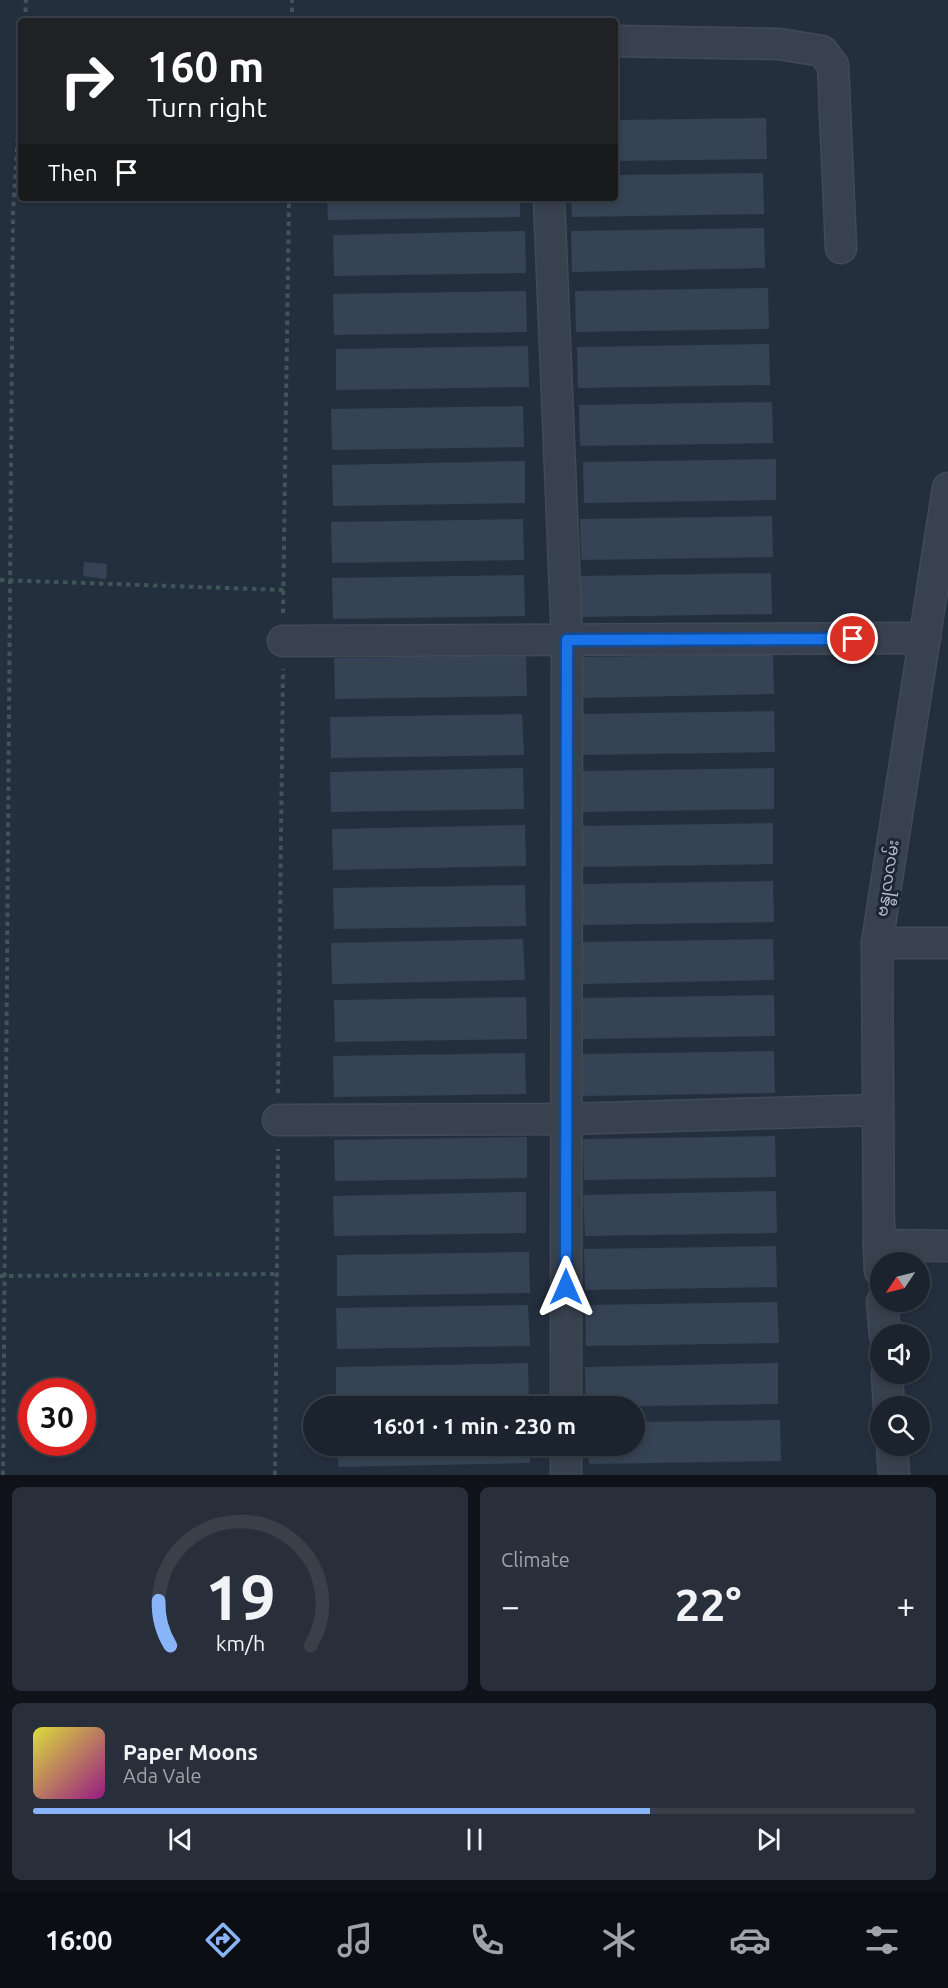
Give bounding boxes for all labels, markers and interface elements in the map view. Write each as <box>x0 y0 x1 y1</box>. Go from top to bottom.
icon: right <box>48 42 126 120</box>
text: 160 m <box>147 43 264 90</box>
text: Turn right <box>147 92 267 122</box>
icon: arrive <box>110 156 143 189</box>
text: Then <box>48 160 98 185</box>
pin <box>827 613 878 664</box>
icon: arrive <box>836 622 869 655</box>
street label: ဗန္ဓုလလမ်း <box>870 838 907 919</box>
north arrow <box>870 1252 930 1312</box>
map controls <box>870 1252 930 1456</box>
position arrow <box>534 1255 598 1319</box>
button: sound <box>870 1324 930 1384</box>
speed limit sign: 30 <box>18 1378 96 1456</box>
button: search <box>870 1396 930 1456</box>
text: 16:01 · 1 min · 230 m <box>372 1413 576 1438</box>
text: Climate <box>501 1548 570 1571</box>
text: 19 <box>205 1562 275 1632</box>
text: 22° <box>675 1579 741 1630</box>
text: − <box>501 1587 520 1624</box>
text: + <box>896 1587 915 1624</box>
text: km/h <box>215 1631 265 1655</box>
text: Paper Moons <box>123 1739 258 1764</box>
text: Ada Vale <box>123 1764 201 1787</box>
icon: previous <box>164 1823 197 1856</box>
icon: pause <box>458 1823 491 1856</box>
icon: next <box>752 1823 785 1856</box>
icon: directions <box>202 1919 244 1961</box>
icon: music <box>334 1919 376 1961</box>
icon: phone <box>466 1919 508 1961</box>
icon: climate <box>598 1919 640 1961</box>
icon: car <box>729 1919 771 1961</box>
icon: filters <box>861 1919 903 1961</box>
text: 16:00 <box>45 1925 112 1955</box>

